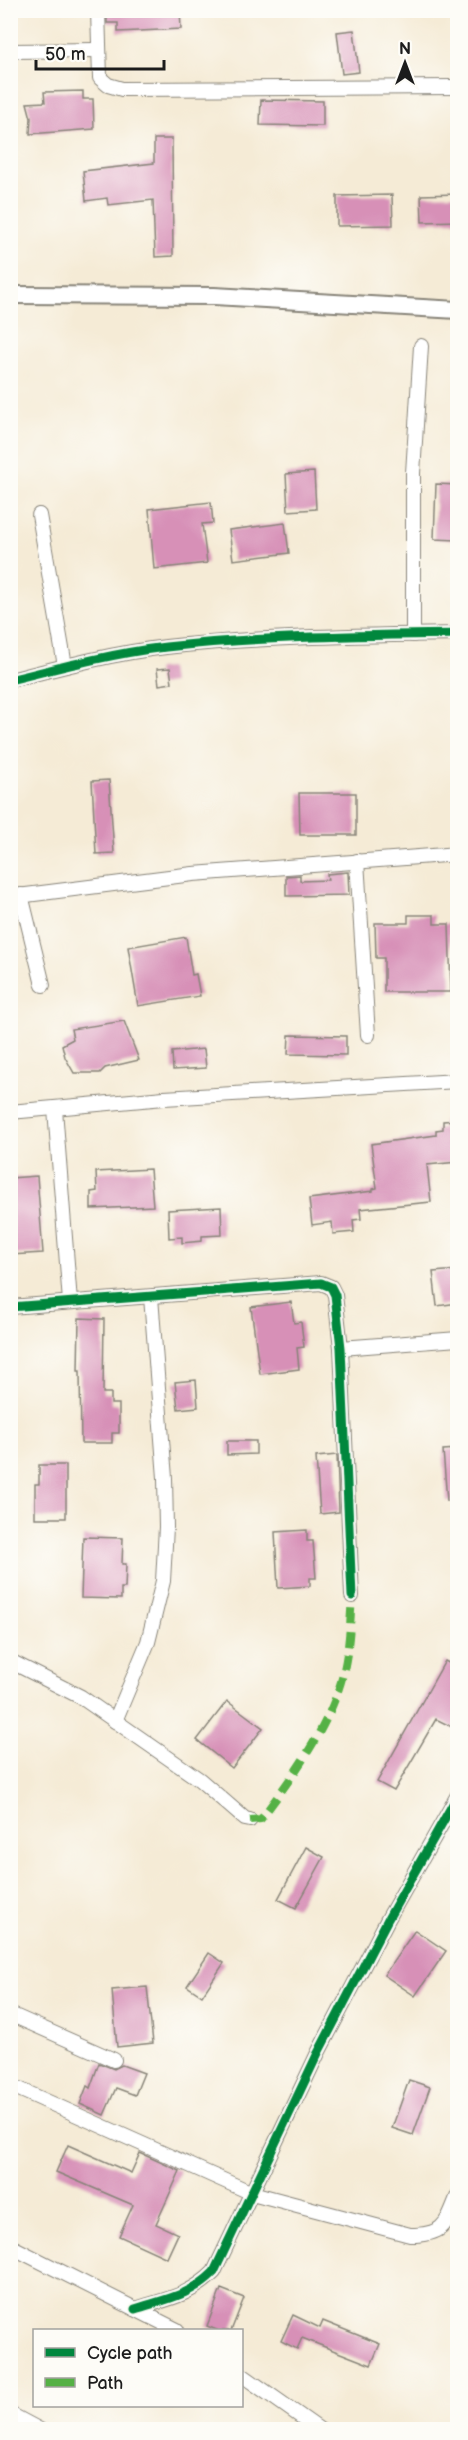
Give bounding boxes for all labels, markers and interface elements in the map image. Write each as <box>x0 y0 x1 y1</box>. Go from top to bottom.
scale bar <box>36 33 164 71</box>
north arrow <box>375 33 435 93</box>
text: N <box>399 40 411 59</box>
text: 50 m <box>45 44 86 65</box>
legend <box>33 2329 243 2407</box>
text: Cycle path <box>87 2343 173 2364</box>
text: Path <box>87 2373 123 2394</box>

